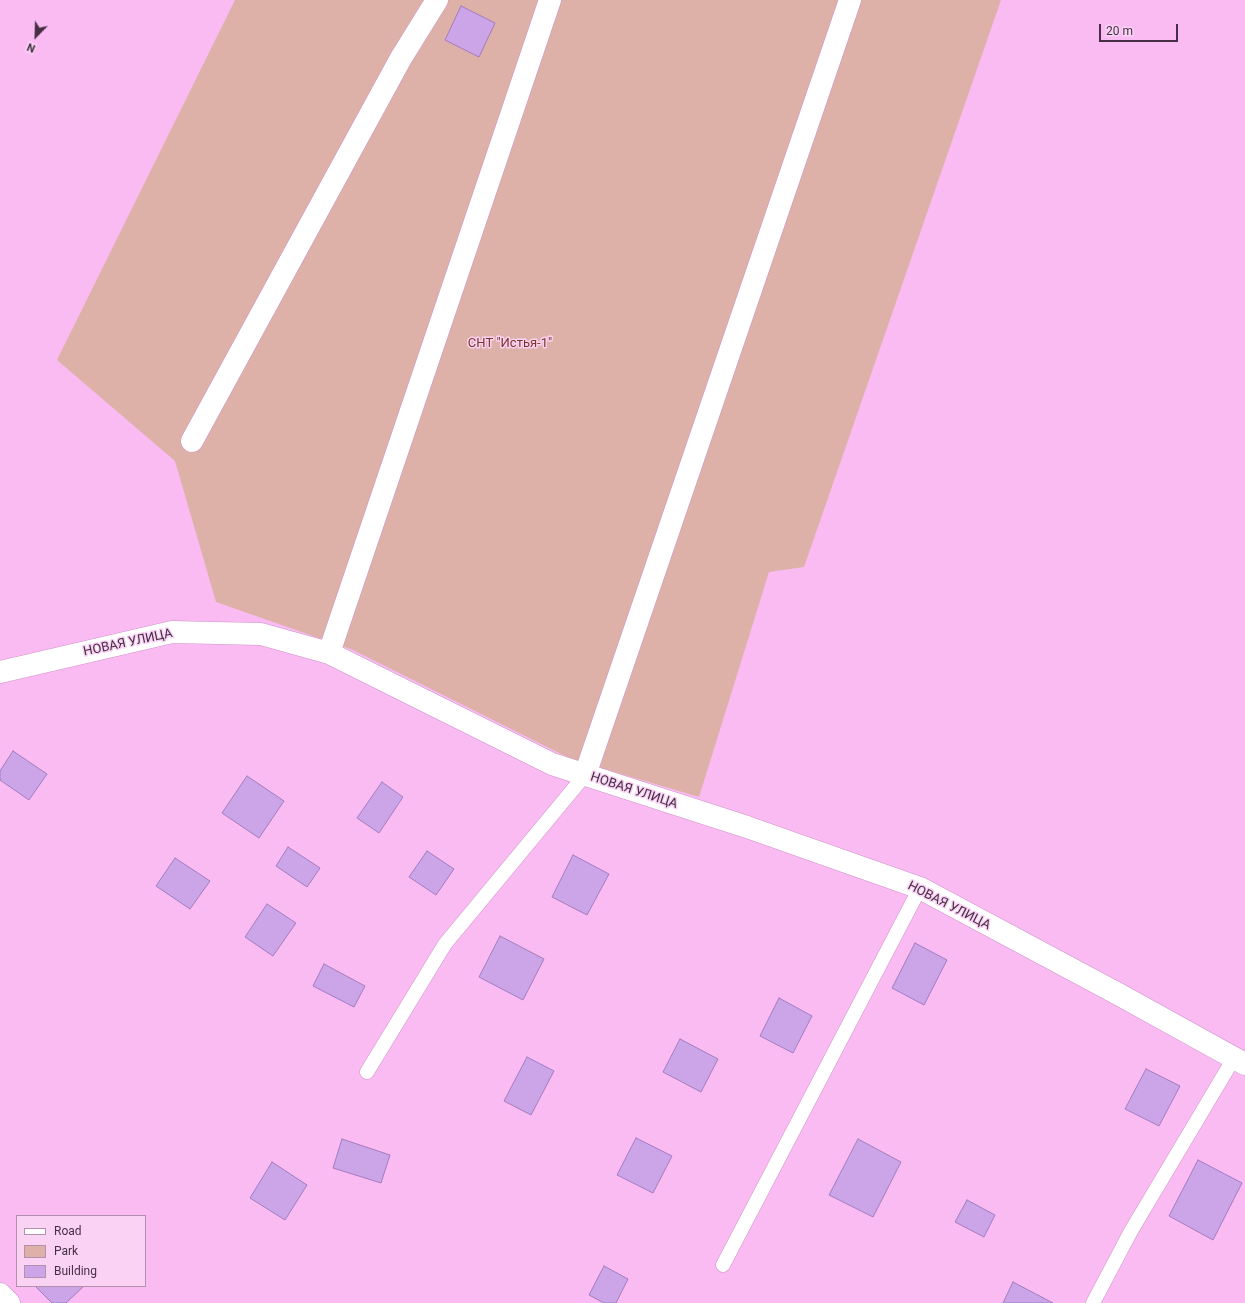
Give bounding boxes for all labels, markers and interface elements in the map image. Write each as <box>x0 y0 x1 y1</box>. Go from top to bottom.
north arrow <box>16 16 56 56</box>
scale bar <box>1101 16 1180 42</box>
text: 20 m <box>1106 24 1133 38</box>
text: N <box>25 40 37 55</box>
park label: СНТ "Истья-1" <box>468 336 552 352</box>
street label: НОВАЯ УЛИЦА <box>82 626 174 660</box>
street label: НОВАЯ УЛИЦА <box>588 770 680 812</box>
street label: НОВАЯ УЛИЦА <box>905 878 993 934</box>
legend <box>16 1215 146 1287</box>
text: Road <box>54 1224 82 1238</box>
text: Park <box>54 1244 78 1258</box>
text: Building <box>54 1264 97 1278</box>

